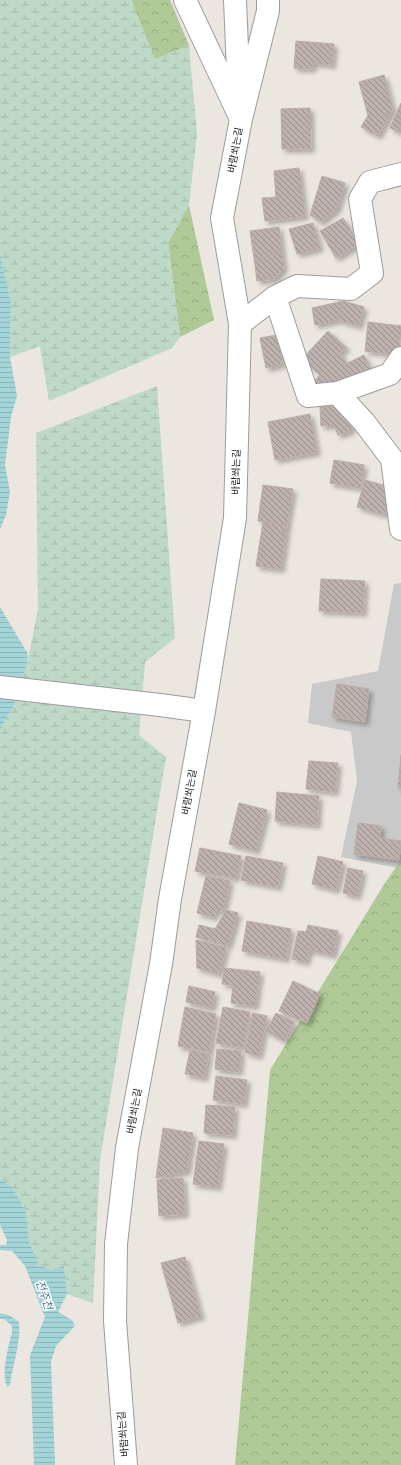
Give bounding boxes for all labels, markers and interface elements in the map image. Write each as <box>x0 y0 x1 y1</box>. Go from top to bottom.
street label: 바람쐬는길 <box>225 126 245 174</box>
street label: 바람쐬는길 <box>229 449 243 495</box>
street label: 바람쐬는길 <box>179 768 199 816</box>
street label: 바람쐬는길 <box>124 1087 144 1135</box>
water label: 전주천 <box>33 1279 56 1313</box>
street label: 바람쐬는길 <box>115 1411 131 1457</box>

